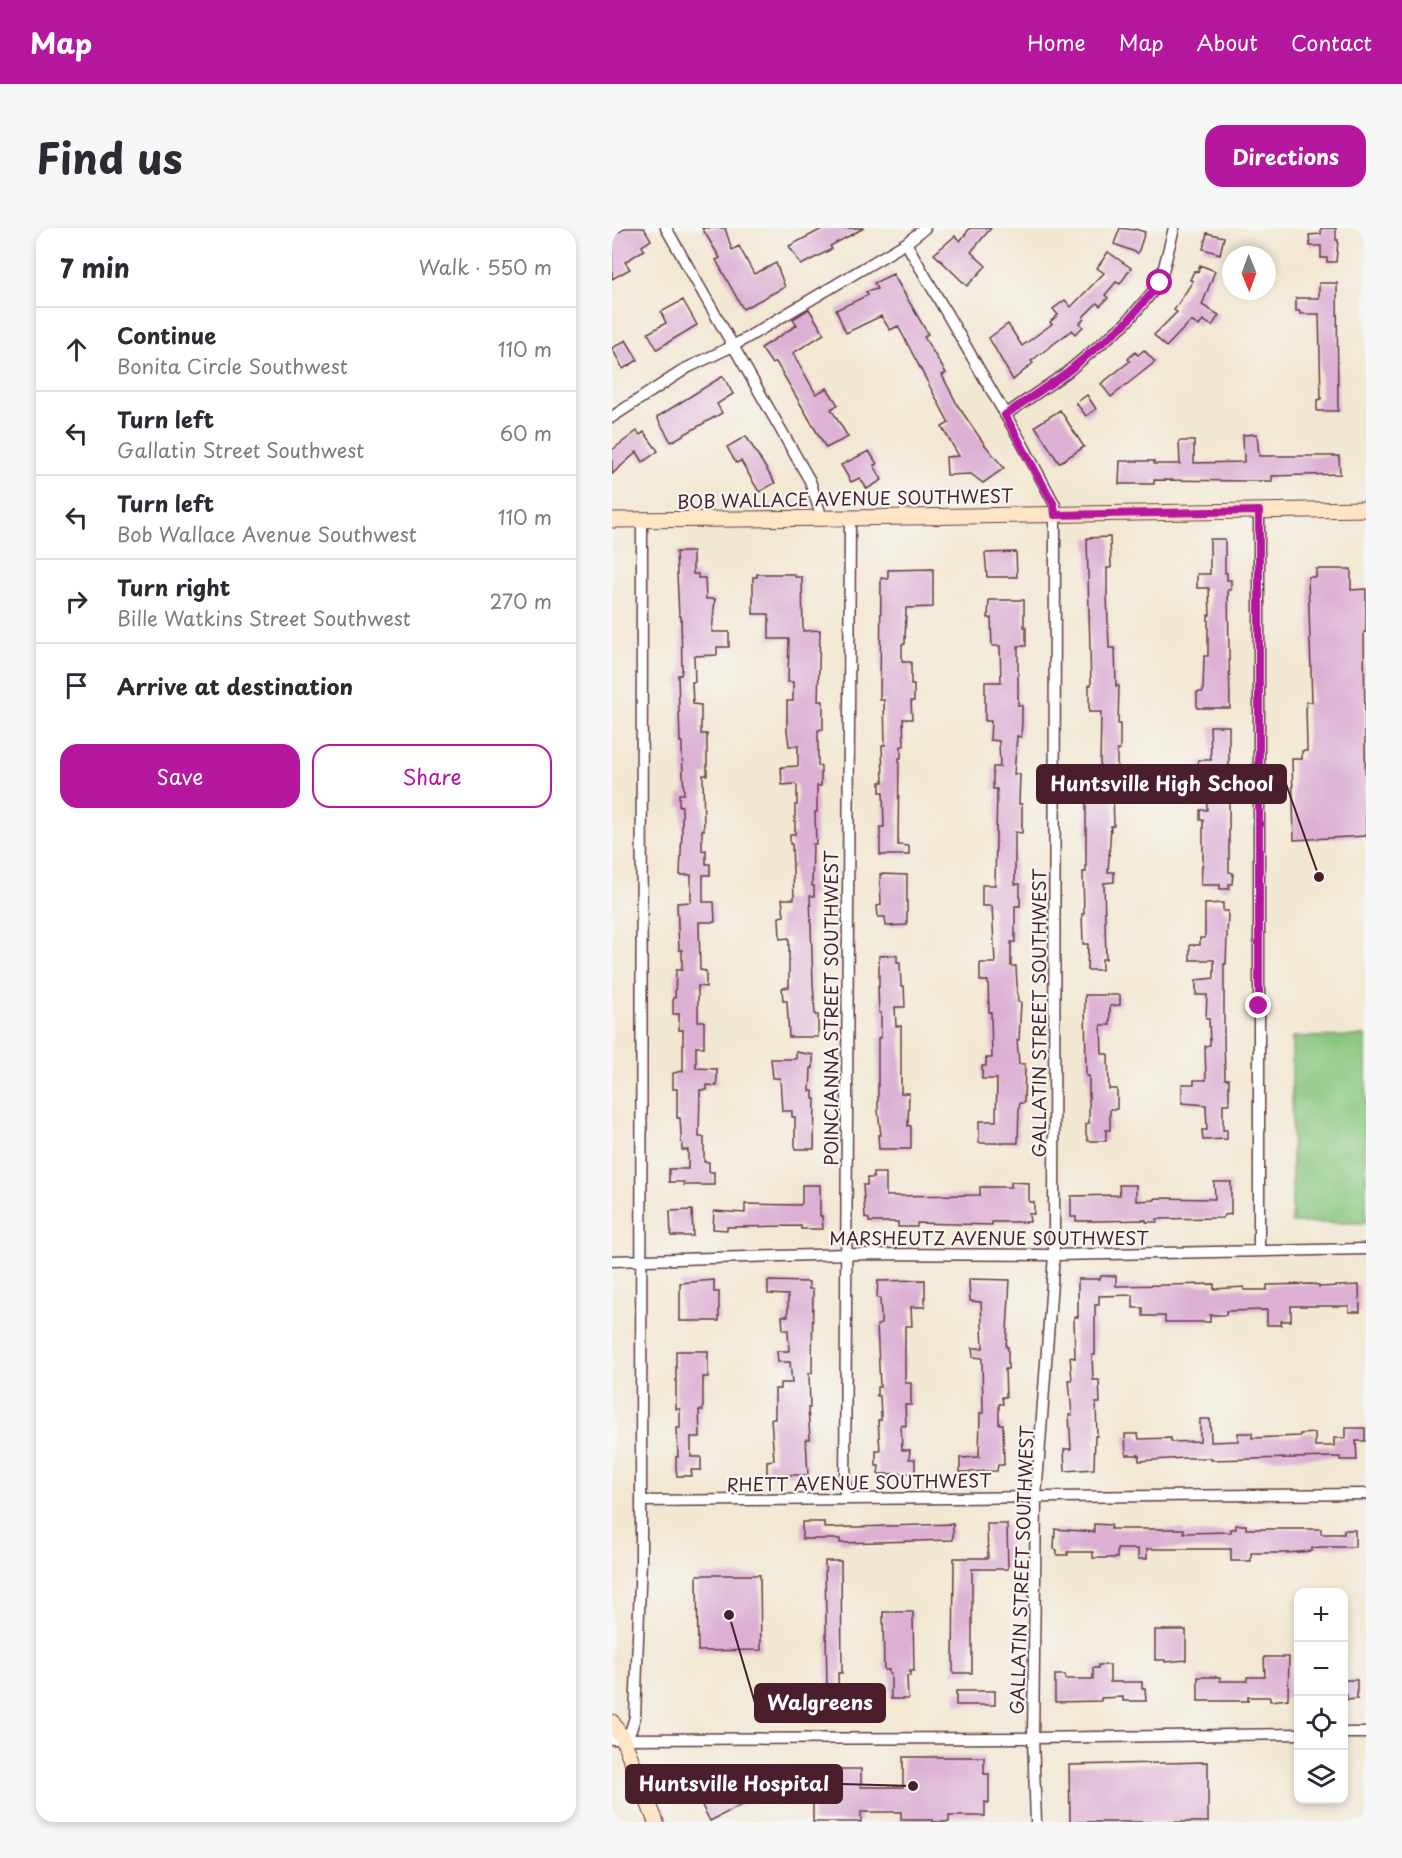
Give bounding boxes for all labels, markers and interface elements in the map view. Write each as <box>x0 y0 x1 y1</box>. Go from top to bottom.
text: Map <box>30 21 92 64</box>
text: Home <box>1027 26 1086 58</box>
text: Map <box>1119 26 1164 58</box>
text: About <box>1197 26 1258 58</box>
text: Contact <box>1291 26 1372 58</box>
text: Find us <box>36 125 183 188</box>
button: Directions <box>1205 125 1366 187</box>
north arrow <box>1222 246 1276 300</box>
text: 7 min <box>60 248 130 287</box>
text: Walk · 550 m <box>419 252 552 282</box>
route start <box>1146 269 1172 295</box>
text: Continue <box>117 318 216 351</box>
icon: ahead <box>60 333 93 366</box>
text: 110 m <box>498 334 552 364</box>
text: Bonita Circle Southwest <box>117 351 348 381</box>
text: Turn left <box>117 402 214 435</box>
icon: left <box>60 417 93 450</box>
text: 60 m <box>500 418 552 448</box>
text: Gallatin Street Southwest <box>117 435 364 465</box>
street label: BOB WALLACE AVENUE SOUTHWEST <box>677 482 1014 514</box>
text: Turn left <box>117 486 214 519</box>
icon: left <box>60 501 93 534</box>
text: 110 m <box>498 502 552 532</box>
text: Bob Wallace Avenue Southwest <box>117 519 417 549</box>
text: Turn right <box>117 570 230 603</box>
icon: right <box>60 585 93 618</box>
text: 270 m <box>489 586 552 616</box>
text: Bille Watkins Street Southwest <box>117 603 411 633</box>
icon: arrive <box>60 669 93 702</box>
text: Arrive at destination <box>117 669 353 702</box>
button: Save <box>60 744 300 808</box>
button: Share <box>312 744 552 808</box>
callout: Huntsville High School <box>1037 765 1286 803</box>
text: Huntsville High School <box>1051 768 1273 798</box>
street label: POINCIANNA STREET SOUTHWEST <box>817 850 844 1166</box>
street label: GALLATIN STREET SOUTHWEST <box>1025 868 1052 1158</box>
route end <box>1245 992 1271 1018</box>
street label: MARSHEUTZ AVENUE SOUTHWEST <box>829 1224 1149 1251</box>
street label: GALLATIN STREET SOUTHWEST <box>1002 1424 1040 1715</box>
street label: RHETT AVENUE SOUTHWEST <box>726 1466 992 1498</box>
map controls <box>1294 1588 1348 1804</box>
button: + <box>1294 1588 1348 1642</box>
button: − <box>1294 1642 1348 1696</box>
callout: Walgreens <box>755 1684 885 1722</box>
text: Walgreens <box>767 1687 873 1717</box>
button: locate <box>1294 1696 1348 1750</box>
button: layers <box>1294 1750 1348 1804</box>
callout: Huntsville Hospital <box>626 1765 842 1803</box>
text: Huntsville Hospital <box>639 1768 829 1798</box>

